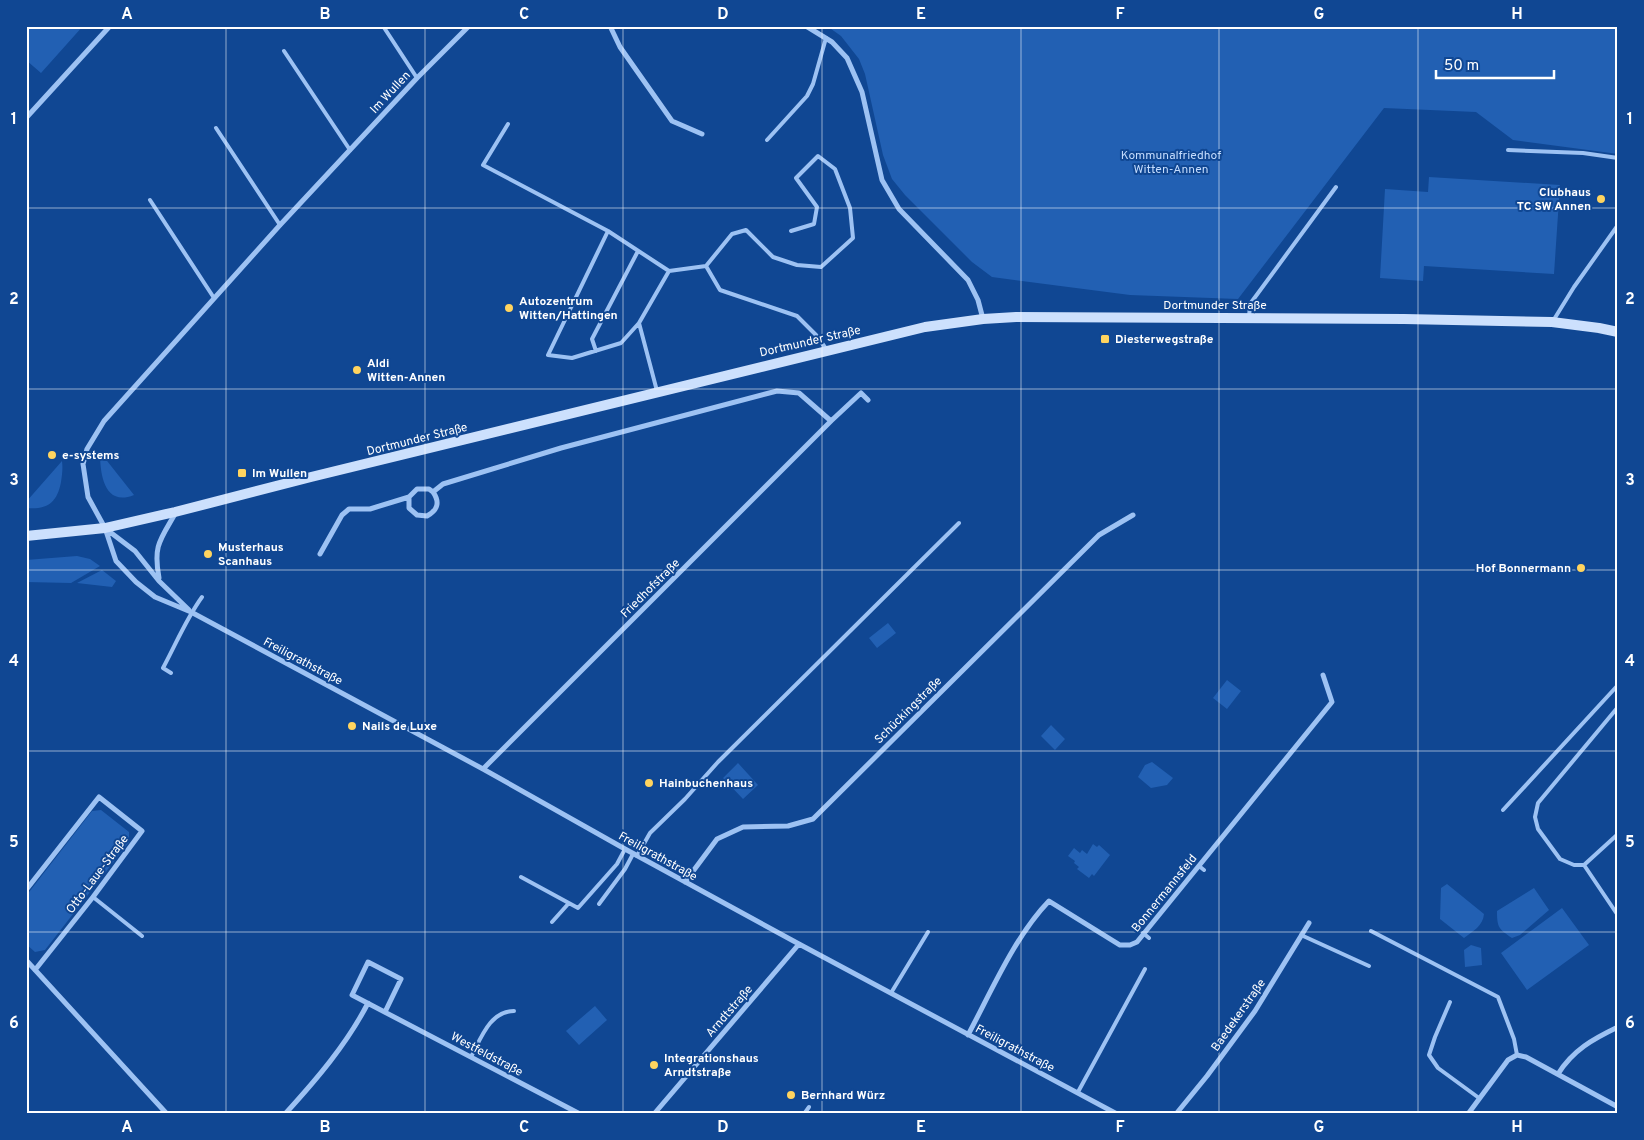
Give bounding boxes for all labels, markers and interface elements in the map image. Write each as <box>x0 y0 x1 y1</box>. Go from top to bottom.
text: A <box>121 5 133 25</box>
text: B <box>319 5 331 25</box>
text: C <box>519 5 529 25</box>
text: D <box>717 5 729 25</box>
text: E <box>916 5 926 25</box>
text: F <box>1115 5 1125 25</box>
text: G <box>1314 5 1324 25</box>
text: H <box>1511 5 1523 25</box>
scale bar <box>1436 48 1554 80</box>
text: 50 m <box>1444 57 1479 76</box>
street label: Im Wullen <box>367 68 414 117</box>
text: 1 <box>11 110 17 130</box>
text: 1 <box>1627 110 1633 130</box>
park label: Kommunalfriedhof Witten-Annen <box>1121 148 1221 178</box>
place label: Clubhaus TC SW Annen <box>1517 185 1591 215</box>
marker: Clubhaus TC SW Annen <box>1595 193 1607 205</box>
text: 2 <box>9 290 19 310</box>
text: 2 <box>1625 290 1635 310</box>
place label: Autozentrum Witten/Hattingen <box>519 294 618 324</box>
street label: Dortmunder Straße <box>1163 298 1267 314</box>
marker: Autozentrum Witten/Hattingen <box>503 302 515 314</box>
street label: Dortmunder Straße <box>758 323 862 361</box>
place label: Diesterwegstraße <box>1115 332 1214 348</box>
marker: Diesterwegstraße <box>1099 333 1111 345</box>
place label: Aldi Witten-Annen <box>367 356 445 386</box>
marker: Aldi Witten-Annen <box>351 364 363 376</box>
street label: Dortmunder Straße <box>365 420 469 460</box>
place label: e-systems <box>62 448 120 464</box>
marker: e-systems <box>46 449 58 461</box>
place label: Im Wullen <box>252 466 307 482</box>
marker: Im Wullen <box>236 467 248 479</box>
text: 3 <box>9 471 19 491</box>
text: 3 <box>1625 471 1635 491</box>
place label: Musterhaus Scanhaus <box>218 540 284 570</box>
marker: Musterhaus Scanhaus <box>202 548 214 560</box>
street label: Friedhofstraße <box>618 556 684 622</box>
place label: Hof Bonnermann <box>1476 561 1571 577</box>
marker: Hof Bonnermann <box>1575 562 1587 574</box>
street label: Freiligrathstraße <box>260 634 345 690</box>
text: 4 <box>9 652 19 672</box>
text: 4 <box>1625 652 1635 672</box>
street label: Schückingstraße <box>872 674 946 748</box>
place label: Nails de Luxe <box>362 719 437 735</box>
marker: Nails de Luxe <box>346 720 358 732</box>
place label: Hainbuchenhaus <box>659 776 753 792</box>
marker: Hainbuchenhaus <box>643 777 655 789</box>
street label: Freiligrathstraße <box>615 829 700 885</box>
street label: Otto-Laue-Straße <box>63 832 133 917</box>
text: 5 <box>9 833 19 853</box>
text: 5 <box>1625 833 1635 853</box>
street label: Bonnermannsfeld <box>1128 851 1201 936</box>
street label: Baedekerstraße <box>1208 976 1270 1055</box>
street label: Arndtstraße <box>703 982 757 1041</box>
text: 6 <box>9 1014 19 1034</box>
text: 6 <box>1625 1014 1635 1034</box>
street label: Freiligrathstraße <box>972 1021 1057 1077</box>
street label: Westfeldstraße <box>448 1029 525 1081</box>
place label: Integrationshaus Arndtstraße <box>664 1051 759 1081</box>
marker: Integrationshaus Arndtstraße <box>648 1059 660 1071</box>
place label: Bernhard Würz <box>801 1088 885 1104</box>
marker: Bernhard Würz <box>785 1089 797 1101</box>
text: A <box>121 1118 133 1138</box>
text: B <box>319 1118 331 1138</box>
text: C <box>519 1118 529 1138</box>
text: D <box>717 1118 729 1138</box>
text: E <box>916 1118 926 1138</box>
text: F <box>1115 1118 1125 1138</box>
text: G <box>1314 1118 1324 1138</box>
text: H <box>1511 1118 1523 1138</box>

